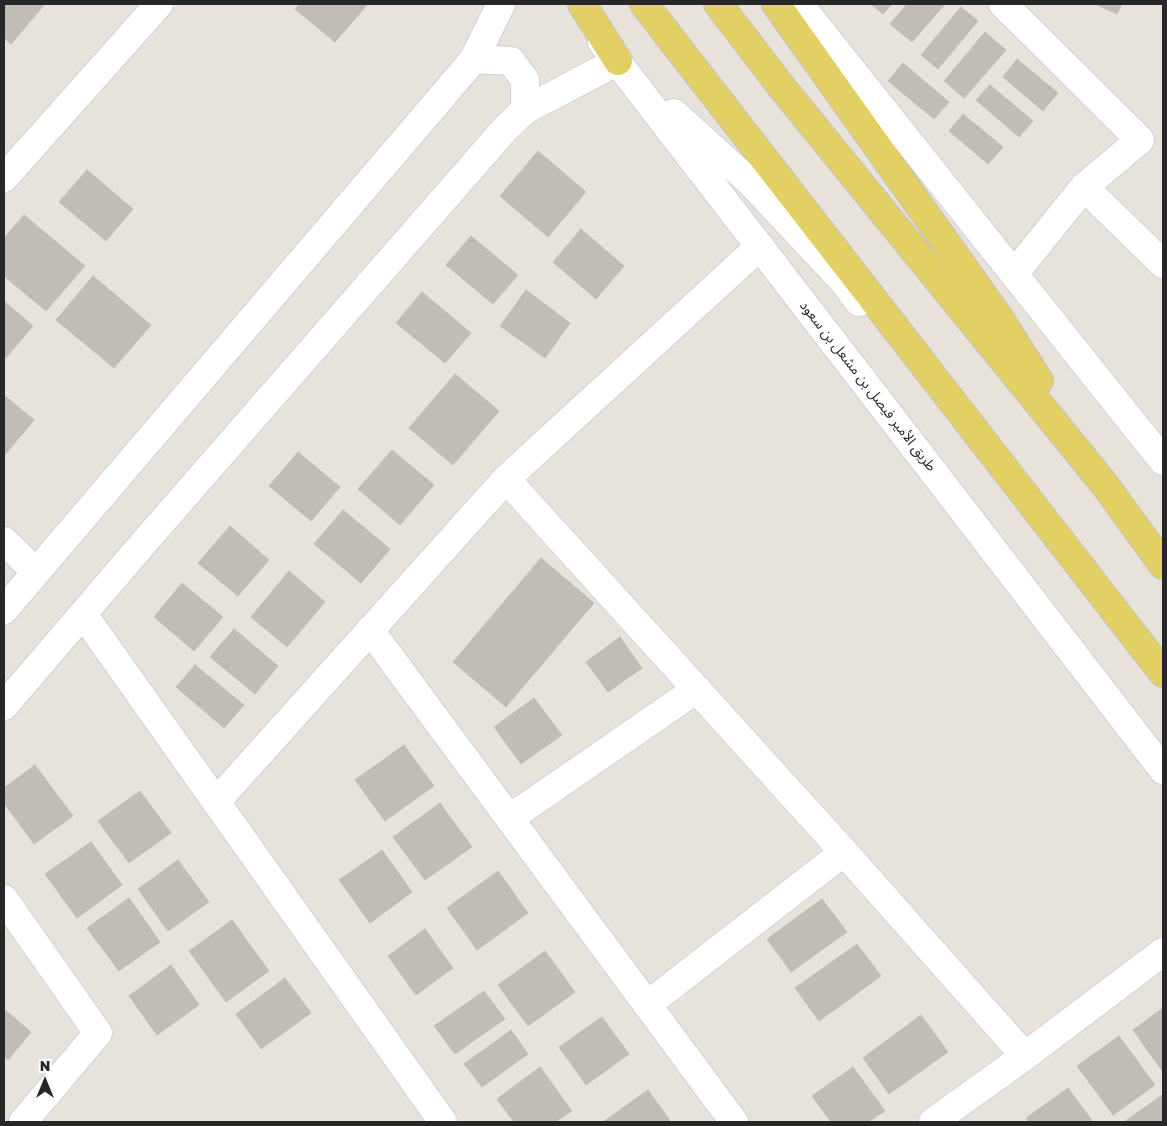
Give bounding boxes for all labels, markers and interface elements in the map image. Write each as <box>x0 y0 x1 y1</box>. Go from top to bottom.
street label: طريق الأمير فيصل بن مشعل بن سعود <box>796 297 940 475</box>
north arrow <box>20 1056 70 1106</box>
text: N <box>40 1057 50 1074</box>

